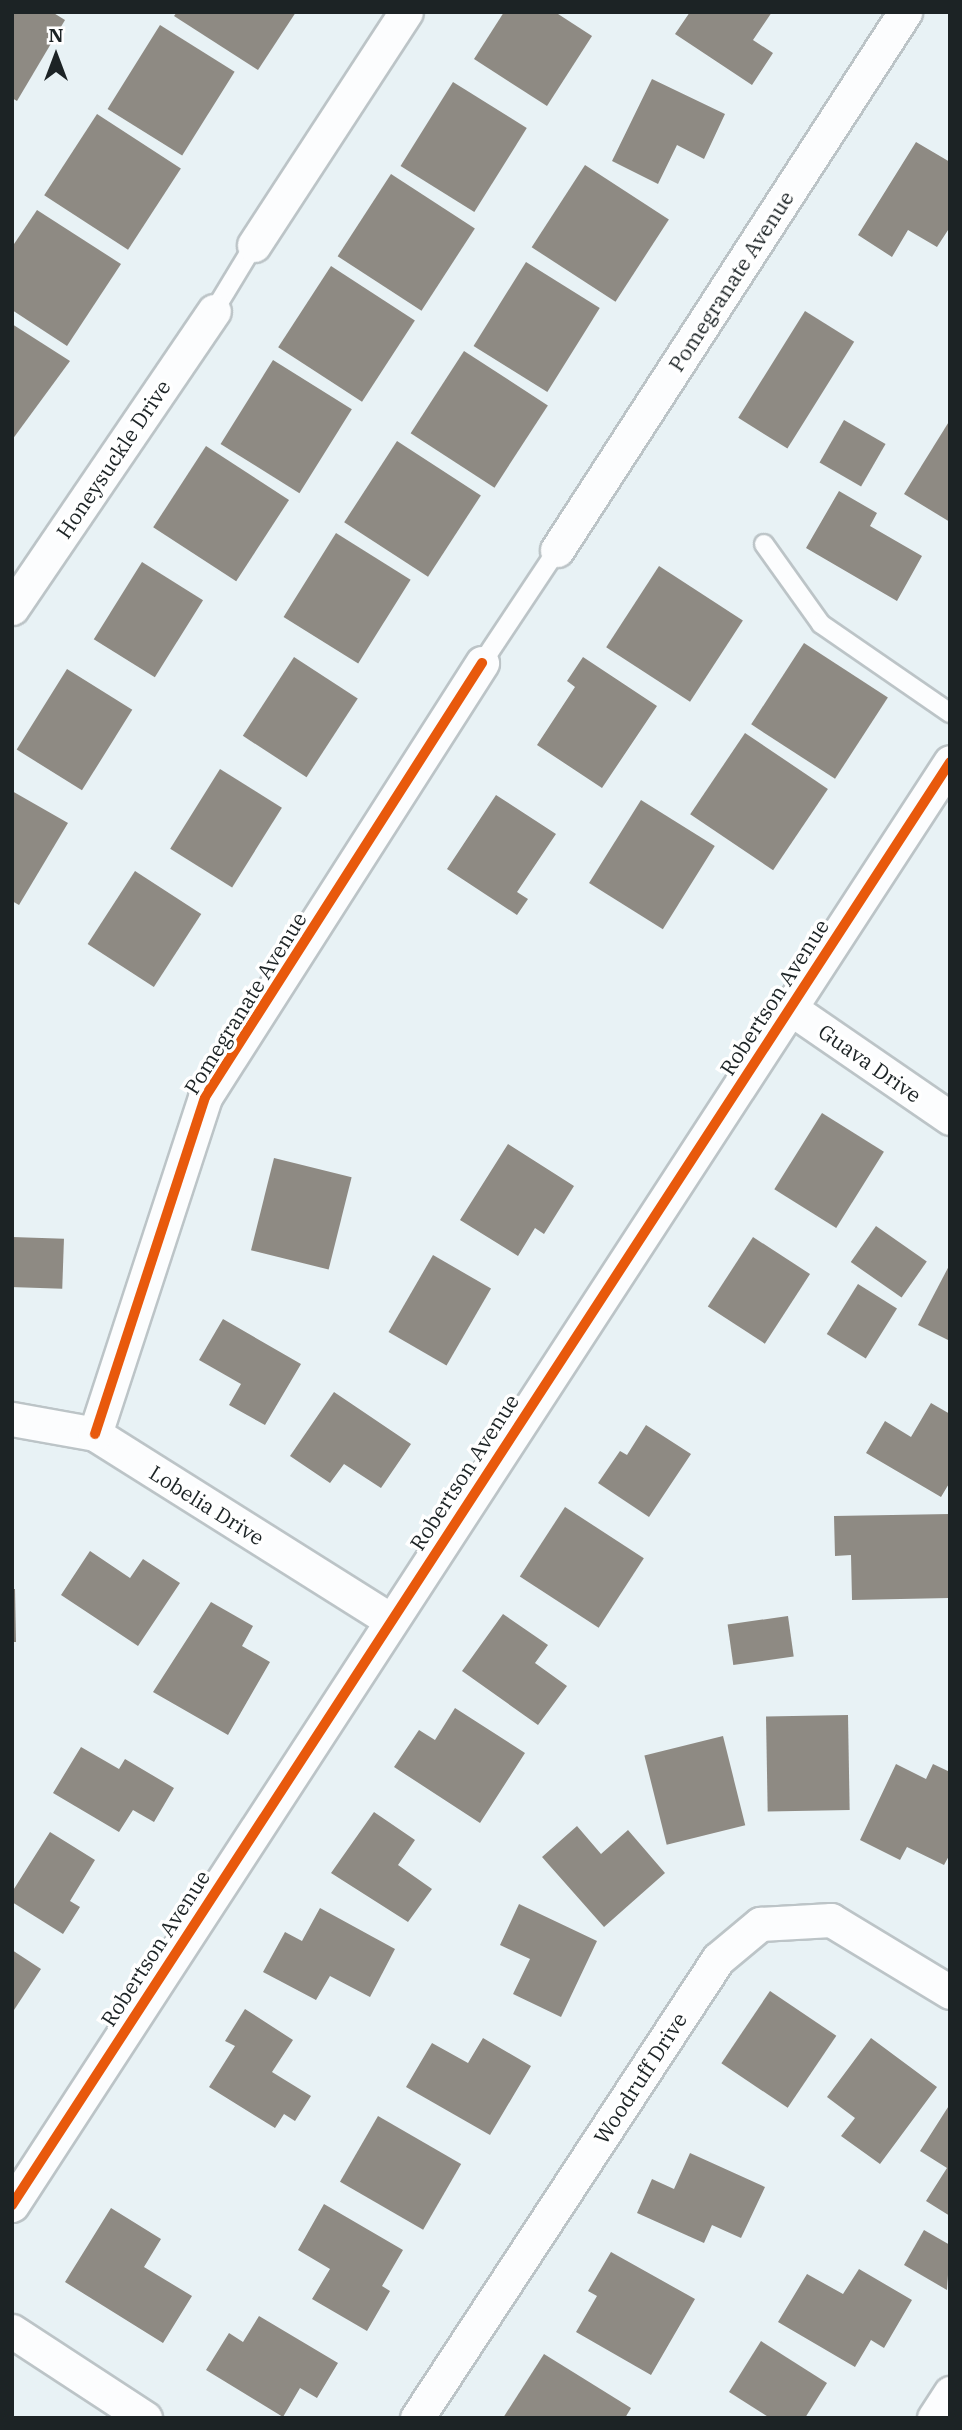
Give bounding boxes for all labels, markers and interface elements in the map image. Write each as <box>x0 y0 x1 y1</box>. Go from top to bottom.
north arrow <box>21 21 91 91</box>
text: N <box>48 23 64 47</box>
street label: Pomegranate Avenue <box>663 186 799 376</box>
street label: Honeysuckle Drive <box>51 375 175 543</box>
street label: Pomegranate Avenue <box>179 907 311 1099</box>
street label: Robertson Avenue <box>714 914 834 1080</box>
street label: Guava Drive <box>814 1018 926 1108</box>
street label: Robertson Avenue <box>404 1389 524 1555</box>
street label: Lobelia Drive <box>145 1460 269 1550</box>
street label: Robertson Avenue <box>95 1865 215 2031</box>
street label: Woodruff Drive <box>588 2008 692 2148</box>

